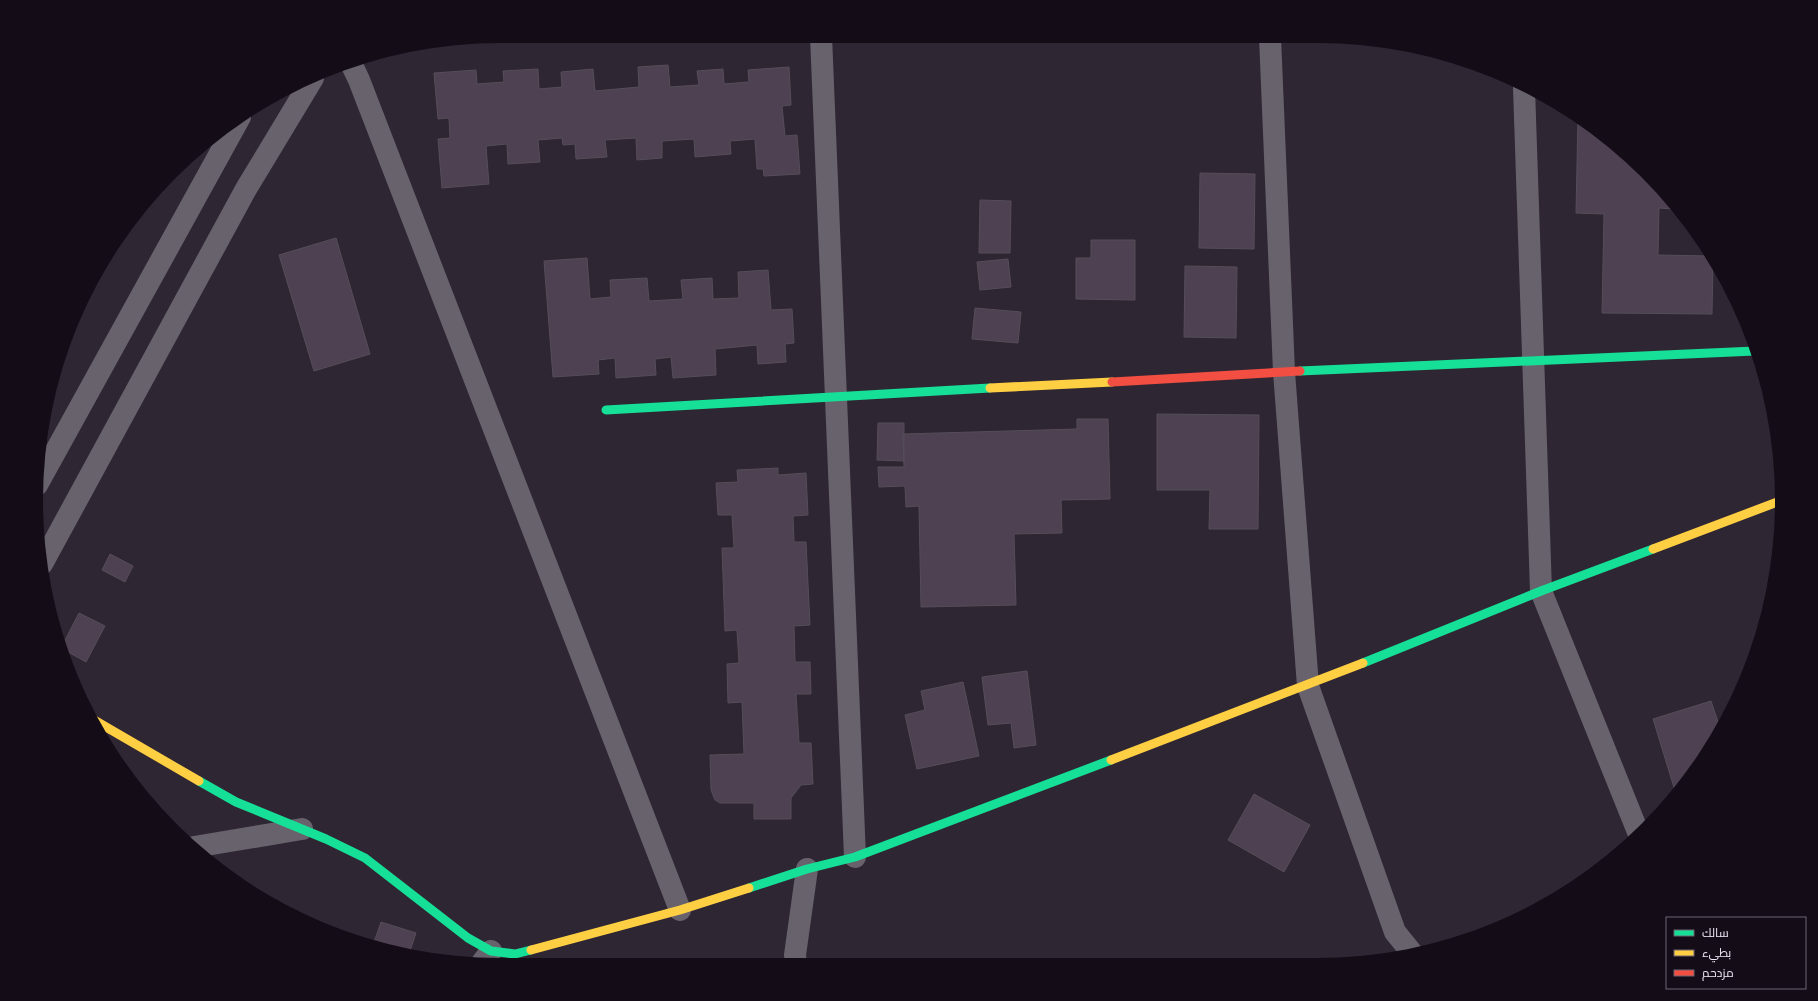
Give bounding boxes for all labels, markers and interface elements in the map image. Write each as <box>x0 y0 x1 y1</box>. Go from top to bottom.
legend <box>1666 917 1806 989</box>
text: سالك <box>1702 926 1729 940</box>
text: بطيء <box>1702 946 1731 963</box>
text: مزدحم <box>1702 966 1734 981</box>

